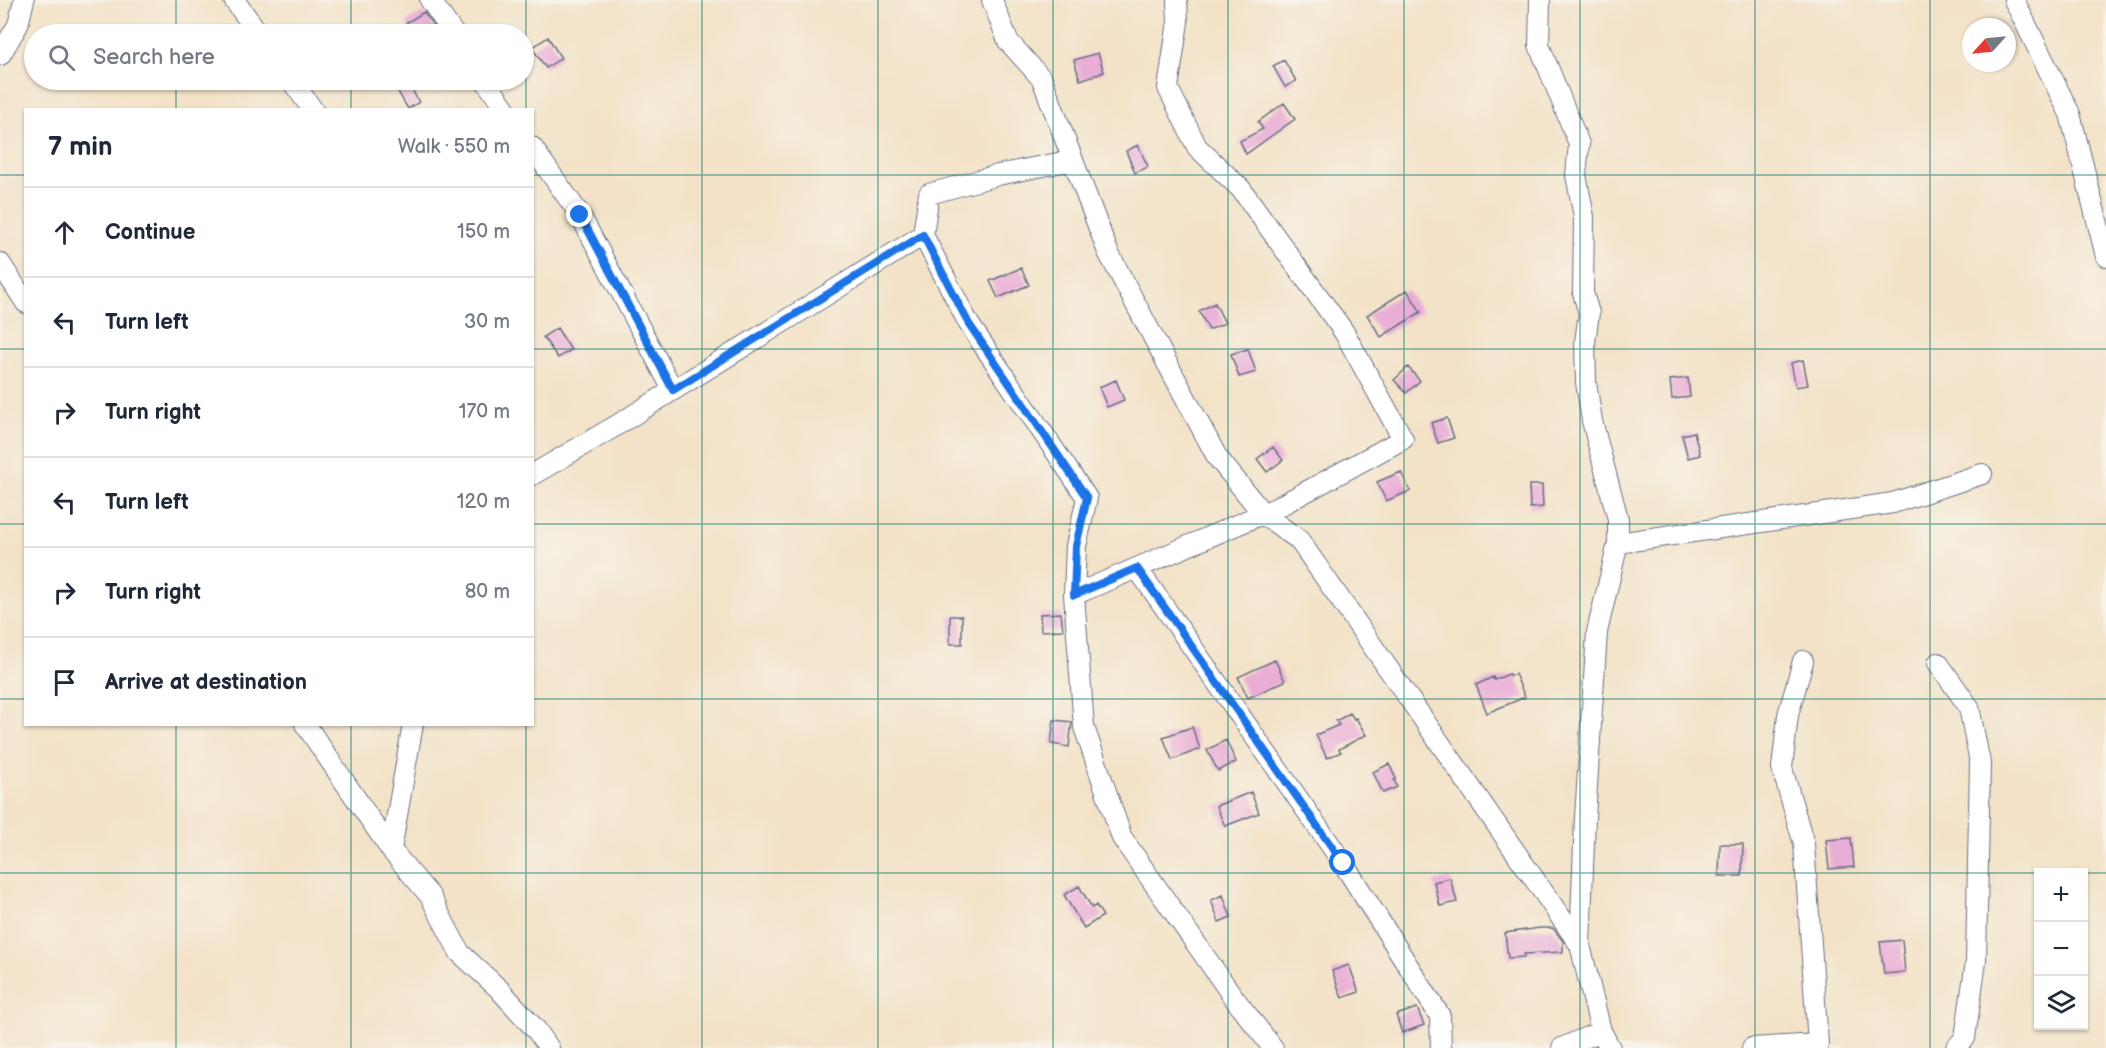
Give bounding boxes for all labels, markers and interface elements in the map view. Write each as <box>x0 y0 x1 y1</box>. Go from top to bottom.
north arrow <box>1962 18 2016 72</box>
search box <box>24 24 534 90</box>
icon: search <box>45 41 78 74</box>
text: Search here <box>93 44 215 71</box>
text: 7 min <box>48 132 112 163</box>
text: Walk · 550 m <box>398 135 510 159</box>
route end <box>566 201 592 227</box>
icon: ahead <box>48 216 81 249</box>
text: Continue <box>105 219 195 246</box>
text: 150 m <box>457 220 510 244</box>
icon: left <box>48 306 81 339</box>
text: Turn left <box>105 309 189 336</box>
text: 30 m <box>464 310 510 334</box>
icon: right <box>48 396 81 429</box>
text: Turn right <box>105 399 201 426</box>
text: 170 m <box>459 400 510 424</box>
icon: left <box>48 486 81 519</box>
text: Turn left <box>105 489 189 516</box>
text: 120 m <box>457 490 510 514</box>
icon: right <box>48 576 81 609</box>
text: Turn right <box>105 579 201 606</box>
text: 80 m <box>465 580 510 604</box>
icon: arrive <box>48 666 81 699</box>
text: Arrive at destination <box>105 669 307 696</box>
route start <box>1329 849 1355 875</box>
map controls <box>2034 868 2088 1030</box>
button: + <box>2034 868 2088 922</box>
button: − <box>2034 922 2088 976</box>
button: layers <box>2034 976 2088 1030</box>

